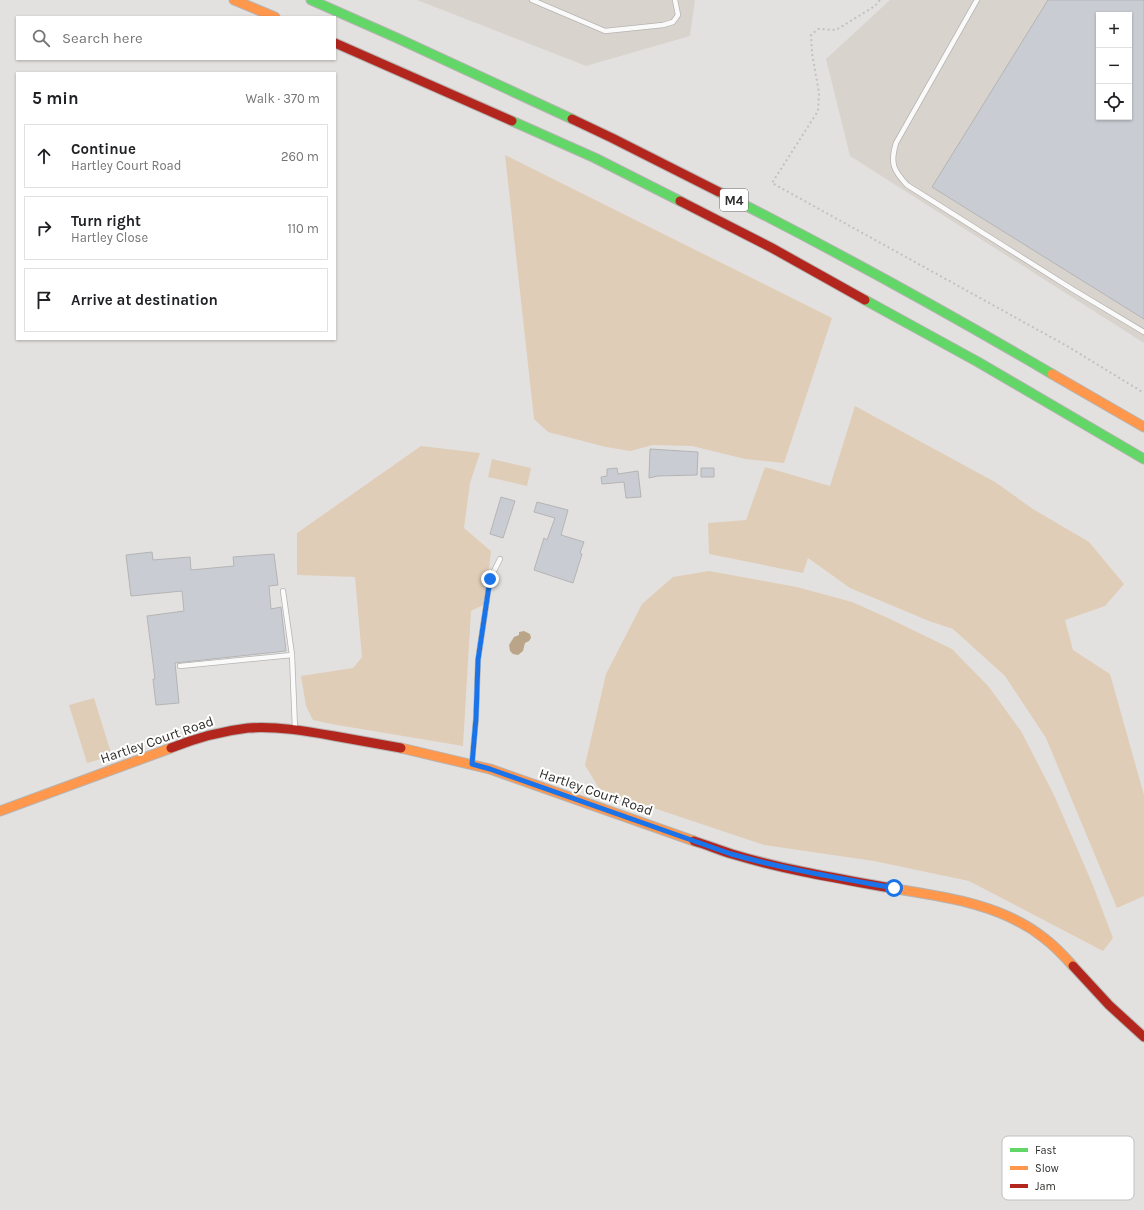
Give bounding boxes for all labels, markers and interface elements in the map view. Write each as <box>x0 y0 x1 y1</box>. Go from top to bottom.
map controls <box>1096 12 1132 120</box>
button: + <box>1096 12 1132 48</box>
search box <box>16 16 336 60</box>
icon: search <box>30 27 52 49</box>
text: Search here <box>62 29 143 47</box>
button: − <box>1096 48 1132 84</box>
button: locate <box>1096 84 1132 120</box>
text: 5 min <box>32 88 79 108</box>
text: Walk · 370 m <box>245 91 320 106</box>
text: Continue <box>71 140 136 158</box>
icon: ahead <box>33 145 55 167</box>
text: 260 m <box>281 149 319 164</box>
text: Hartley Court Road <box>71 158 181 173</box>
road number: M4 <box>720 189 748 211</box>
text: Turn right <box>71 212 141 230</box>
icon: right <box>33 217 55 239</box>
text: 110 m <box>287 221 319 236</box>
text: Hartley Close <box>71 230 148 245</box>
icon: arrive <box>33 289 55 311</box>
text: Arrive at destination <box>71 291 218 309</box>
route end <box>481 570 499 588</box>
street label: Hartley Court Road <box>98 713 216 767</box>
street label: Hartley Court Road <box>537 765 655 819</box>
route start <box>885 879 903 897</box>
legend <box>1002 1136 1134 1200</box>
text: Fast <box>1035 1144 1056 1157</box>
text: Slow <box>1035 1162 1059 1175</box>
text: Jam <box>1035 1180 1056 1193</box>

